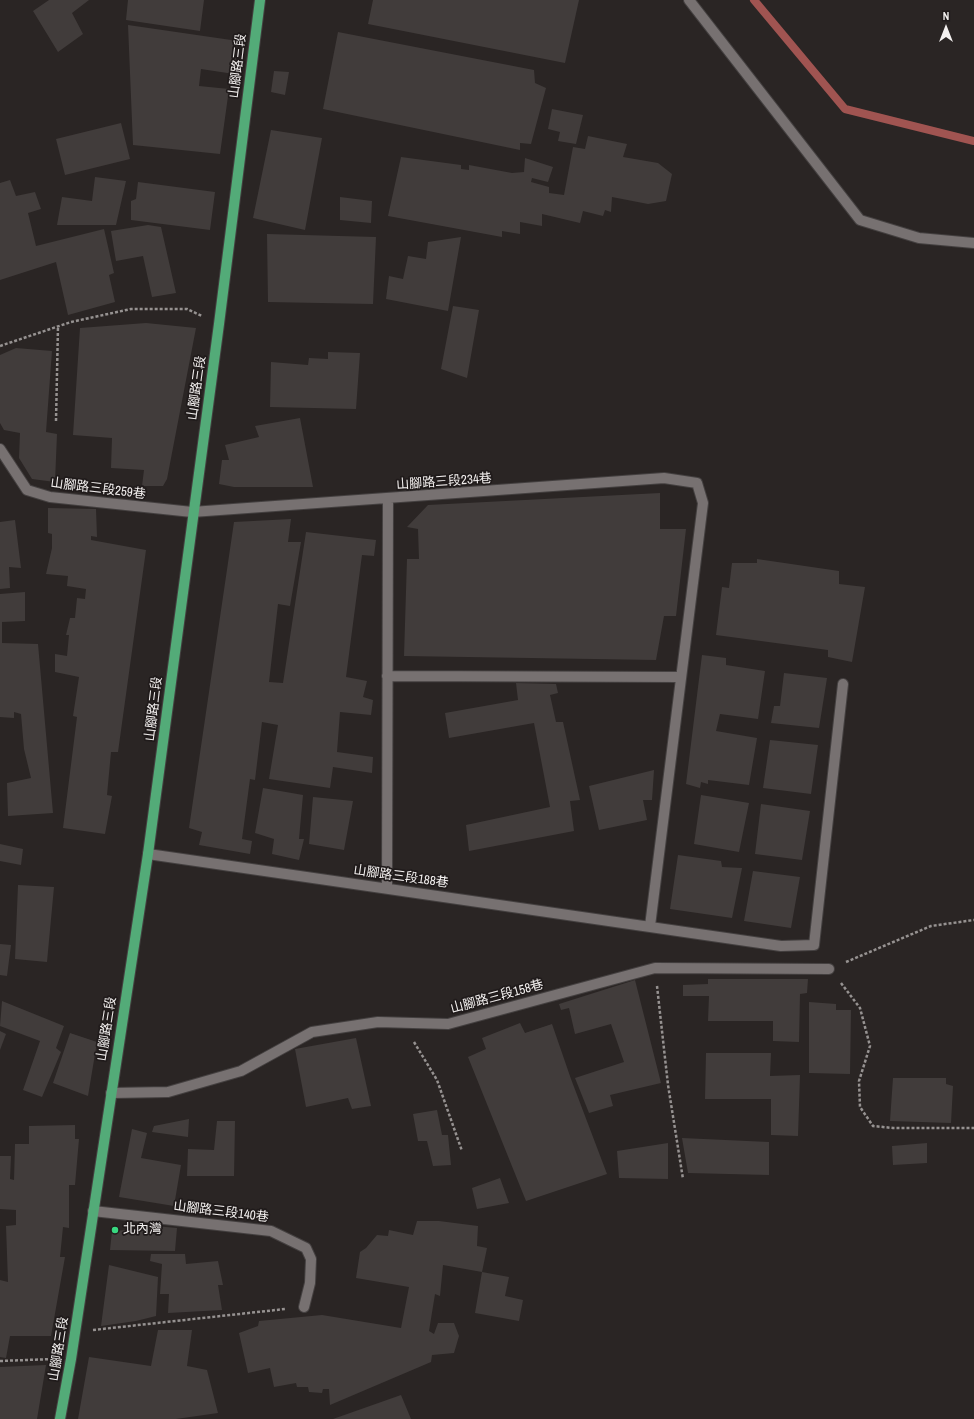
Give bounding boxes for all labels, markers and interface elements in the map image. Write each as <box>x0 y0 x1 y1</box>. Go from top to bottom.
north arrow <box>926 8 966 48</box>
text: N <box>943 9 949 23</box>
street label: 山腳路三段 <box>226 33 250 99</box>
street label: 山腳路三段 <box>185 355 209 421</box>
street label: 山腳路三段234巷 <box>396 471 492 493</box>
street label: 山腳路三段259巷 <box>50 475 146 503</box>
street label: 山腳路三段 <box>142 676 166 742</box>
street label: 山腳路三段188巷 <box>352 863 450 891</box>
street label: 山腳路三段158巷 <box>449 977 545 1017</box>
street label: 山腳路三段 <box>94 996 120 1062</box>
street label: 山腳路三段140巷 <box>173 1198 269 1226</box>
place label: 北內灣 <box>123 1222 162 1238</box>
marker: 北內灣 <box>110 1225 120 1235</box>
street label: 山腳路三段 <box>46 1316 72 1382</box>

